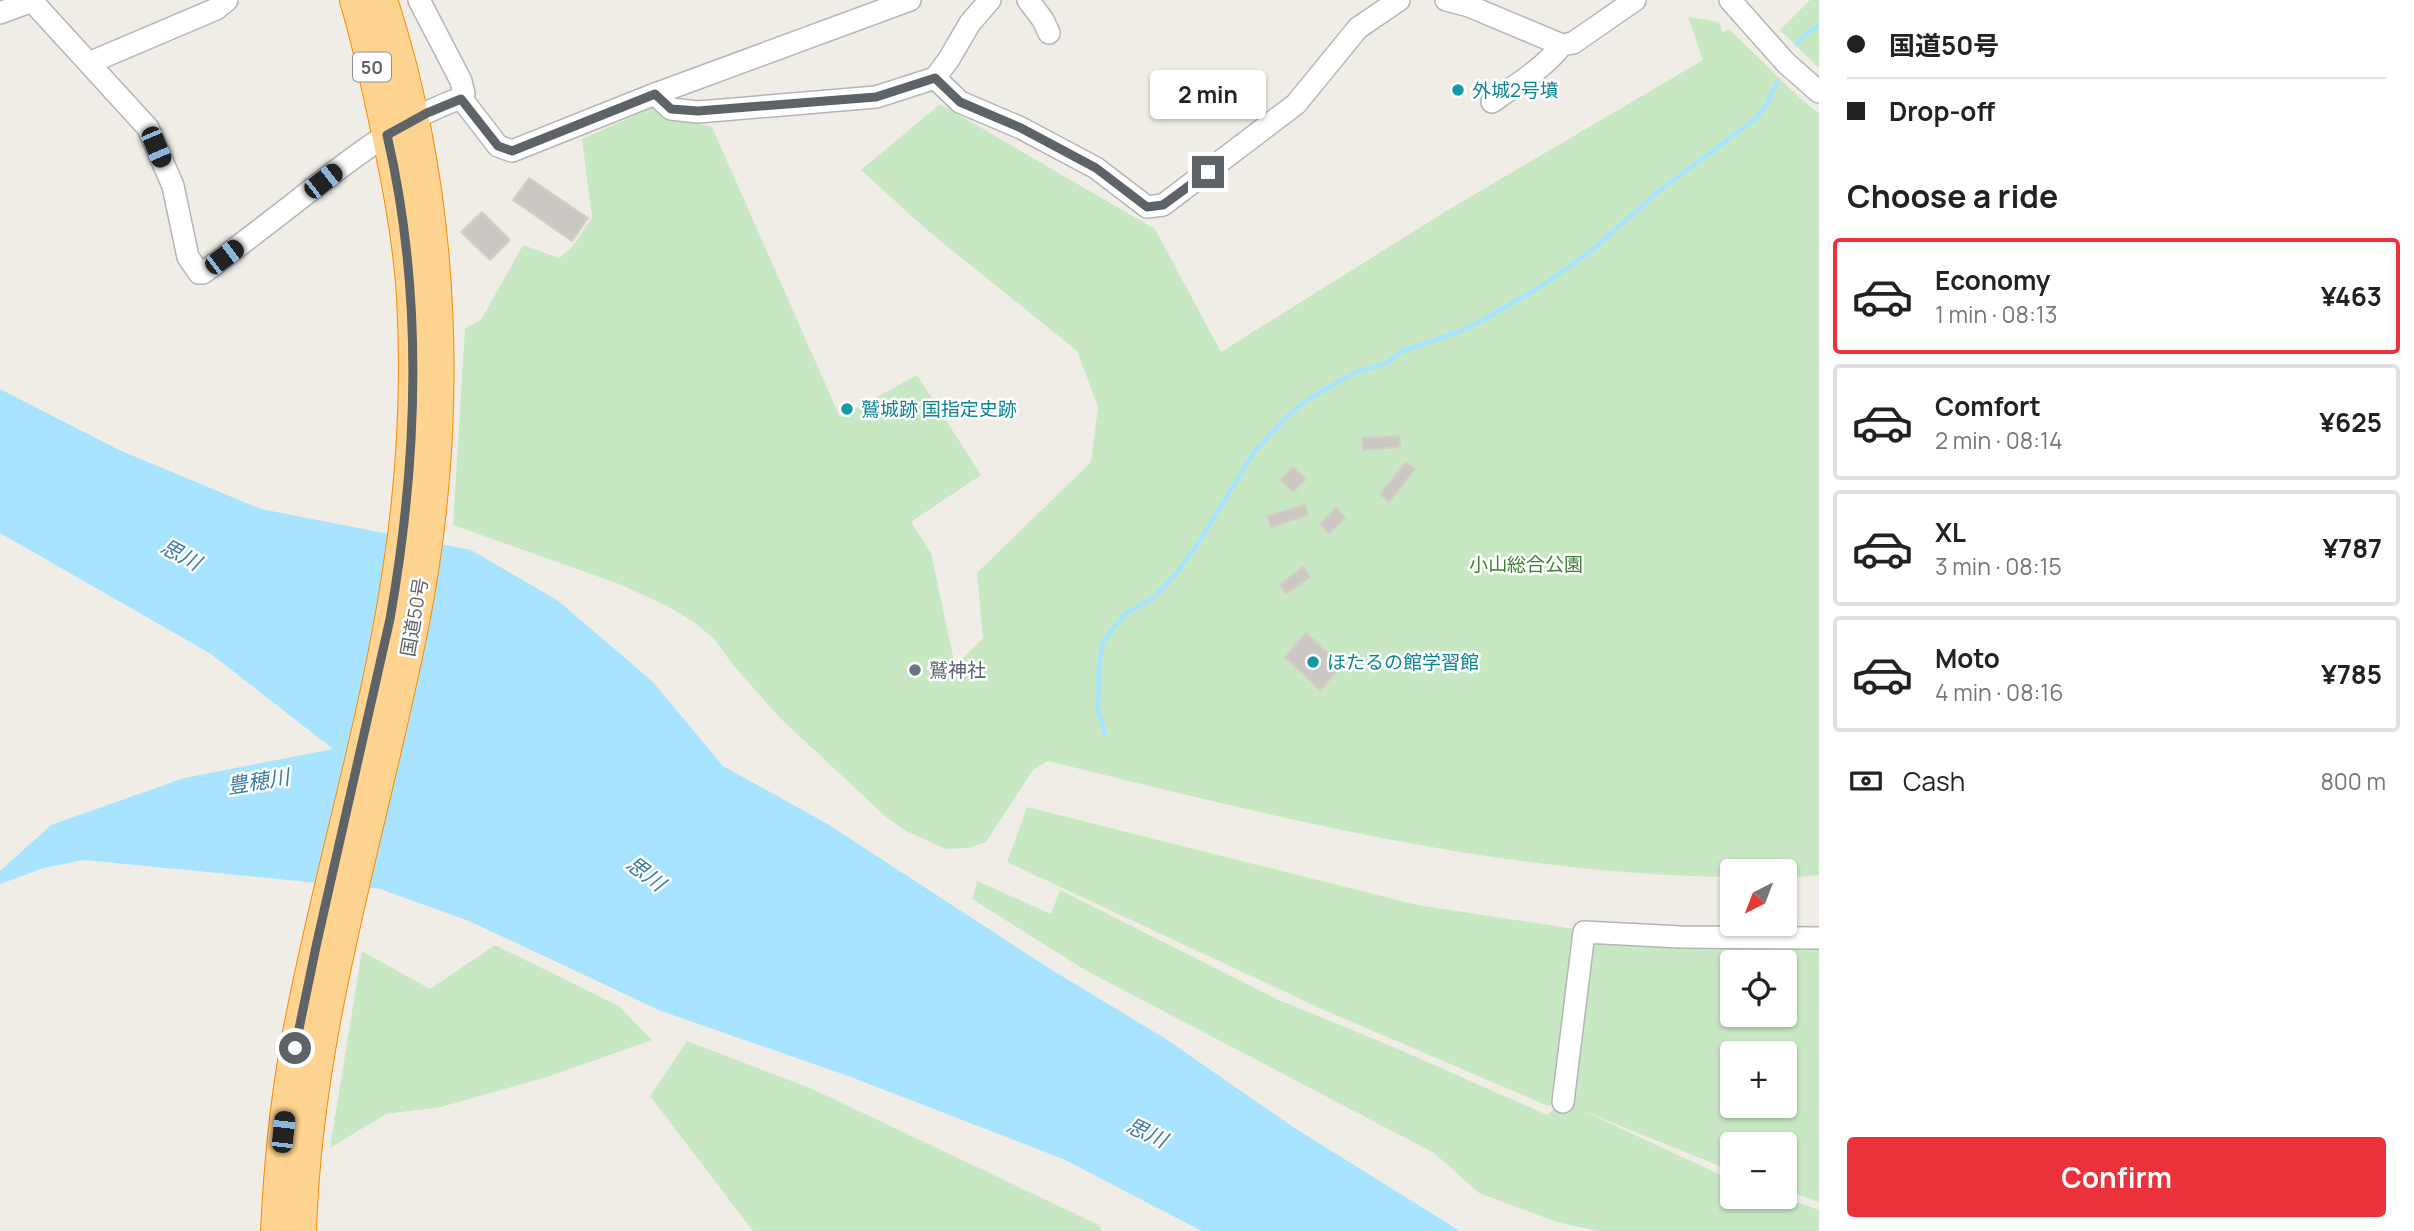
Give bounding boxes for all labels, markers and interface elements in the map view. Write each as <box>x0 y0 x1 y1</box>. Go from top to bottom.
text: 国道50号 <box>1889 27 1999 63</box>
road number: 50 <box>353 52 391 82</box>
callout: 2 min <box>1150 71 1266 120</box>
place label: 外城2号墳 <box>1472 77 1559 103</box>
text: 2 min <box>1178 78 1238 110</box>
marker: 外城2号墳 <box>1450 82 1466 98</box>
text: Drop-off <box>1889 93 1995 129</box>
car <box>139 124 174 170</box>
route end <box>1192 156 1224 188</box>
car <box>300 160 347 202</box>
text: Choose a ride <box>1847 174 2058 218</box>
car <box>201 236 248 278</box>
text: Economy <box>1935 262 2050 298</box>
icon: car <box>1851 265 1914 328</box>
text: ¥463 <box>2321 278 2382 314</box>
text: 1 min · 08:13 <box>1935 298 2057 330</box>
text: Comfort <box>1935 388 2041 424</box>
icon: car <box>1851 391 1914 454</box>
place label: 鷲城跡 国指定史跡 <box>861 396 1017 422</box>
marker: 鷲城跡 国指定史跡 <box>839 401 855 417</box>
text: ¥625 <box>2319 404 2382 440</box>
text: 2 min · 08:14 <box>1935 424 2062 456</box>
text: XL <box>1935 514 1966 550</box>
icon: car <box>1851 517 1914 580</box>
text: ¥787 <box>2322 530 2382 566</box>
water label: 思川 <box>156 532 208 577</box>
text: 3 min · 08:15 <box>1935 550 2062 582</box>
park label: 小山総合公園 <box>1469 551 1583 577</box>
street label: 国道50号 <box>394 576 434 658</box>
text: Moto <box>1935 640 2000 676</box>
icon: car <box>1851 643 1914 706</box>
place label: ほたるの館学習館 <box>1327 649 1479 675</box>
marker: ほたるの館学習館 <box>1305 654 1321 670</box>
text: ¥785 <box>2321 656 2382 692</box>
place label: 鷲神社 <box>929 657 986 683</box>
marker: 鷲神社 <box>907 662 923 678</box>
text: 4 min · 08:16 <box>1935 676 2064 708</box>
water label: 豊穂川 <box>225 762 293 800</box>
icon: cash <box>1847 762 1885 800</box>
text: Cash <box>1903 763 1965 799</box>
text: 800 m <box>2320 765 2386 797</box>
water label: 思川 <box>621 849 673 898</box>
north arrow <box>1720 859 1797 936</box>
map controls <box>1720 859 1797 1209</box>
button: locate <box>1720 950 1797 1027</box>
route start <box>279 1032 311 1064</box>
button: + <box>1720 1041 1797 1118</box>
car <box>271 1110 296 1154</box>
water label: 思川 <box>1122 1110 1174 1154</box>
button: − <box>1720 1132 1797 1209</box>
button: Confirm <box>1847 1137 2386 1217</box>

